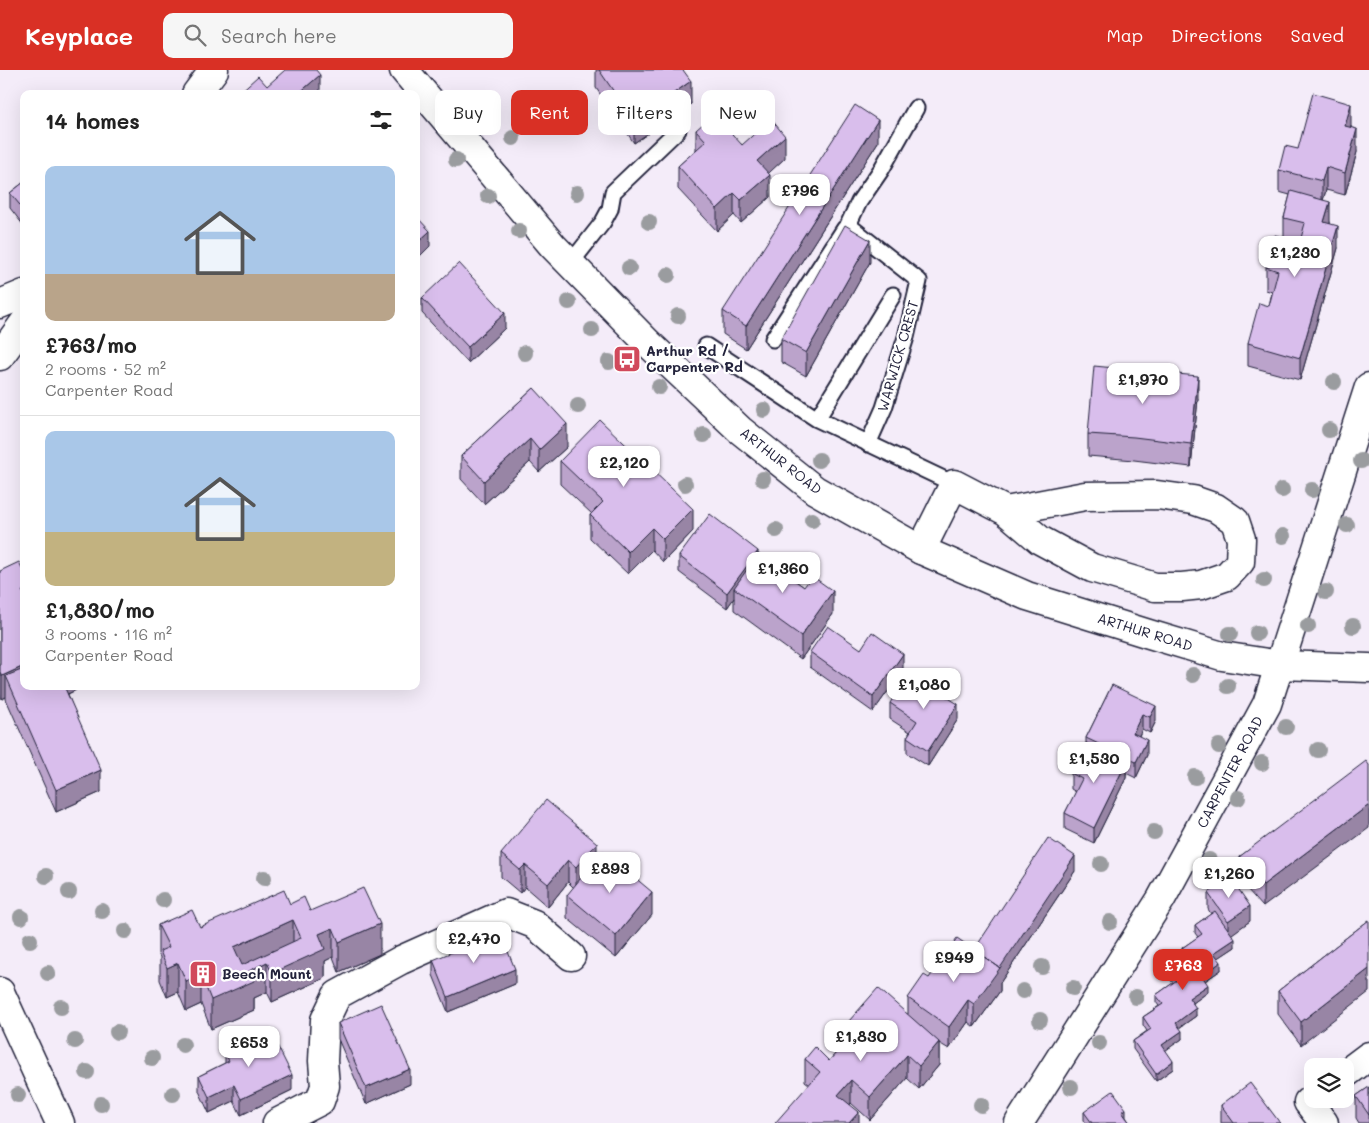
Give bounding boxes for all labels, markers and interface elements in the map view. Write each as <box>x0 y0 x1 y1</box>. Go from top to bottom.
search box <box>163 13 513 58</box>
text: Keyplace <box>25 20 133 51</box>
icon: search <box>181 21 209 49</box>
text: Search here <box>221 23 337 48</box>
text: Map <box>1106 23 1143 47</box>
text: Directions <box>1171 23 1263 47</box>
text: Saved <box>1291 23 1344 47</box>
chip: Buy <box>435 90 501 135</box>
chip: Rent <box>511 90 588 135</box>
chip: Filters <box>598 90 691 135</box>
chip: New <box>701 90 775 135</box>
icon: filters <box>367 106 395 134</box>
text: 14 homes <box>45 107 140 134</box>
pin: £796 <box>770 174 830 216</box>
text: £796 <box>781 179 819 200</box>
icon: home <box>175 198 265 288</box>
pin: £1,230 <box>1254 236 1336 278</box>
text: £1,230 <box>1270 241 1320 262</box>
street label: WARWICK CREST <box>873 298 923 414</box>
text: £763/mo <box>45 331 137 358</box>
place label: Arthur Rd / Carpenter Rd <box>646 341 743 376</box>
bus stop icon: Arthur Rd / Carpenter Rd <box>612 344 642 374</box>
text: 2 rooms · 52 m² <box>45 358 166 379</box>
pin: £1,970 <box>1102 362 1184 405</box>
text: £1,970 <box>1118 368 1168 389</box>
text: Carpenter Road <box>45 379 173 400</box>
street label: ARTHUR ROAD <box>737 423 826 498</box>
pin: £2,120 <box>583 446 665 488</box>
text: £2,120 <box>599 451 649 472</box>
icon: home <box>175 464 265 554</box>
pin: £1,360 <box>742 552 824 594</box>
text: £1,360 <box>757 557 809 578</box>
text: £1,830/mo <box>45 596 155 623</box>
street label: ARTHUR ROAD <box>1095 608 1195 655</box>
text: 3 rooms · 116 m² <box>45 623 172 644</box>
text: Carpenter Road <box>45 644 173 665</box>
pin: £1,080 <box>883 668 965 710</box>
text: £1,080 <box>898 673 950 694</box>
street label: CARPENTER ROAD <box>1192 712 1267 831</box>
pin: £1,530 <box>1053 742 1135 784</box>
text: £1,530 <box>1068 747 1120 768</box>
pin: £893 <box>580 852 640 894</box>
pin: £1,260 <box>1188 856 1270 899</box>
text: £893 <box>590 857 630 878</box>
text: £1,260 <box>1204 862 1254 883</box>
pin: £2,470 <box>433 922 515 964</box>
text: £2,470 <box>447 927 501 948</box>
pin: £949 <box>924 940 984 983</box>
text: £949 <box>934 946 974 967</box>
pin: £763 <box>1153 948 1213 991</box>
text: £763 <box>1164 954 1202 975</box>
building icon: Beech Mount <box>188 959 218 989</box>
place label: Beech Mount <box>222 964 312 983</box>
pin: £1,830 <box>820 1020 902 1062</box>
text: £1,830 <box>835 1025 887 1046</box>
pin: £653 <box>219 1026 279 1068</box>
text: £653 <box>230 1031 268 1052</box>
map controls <box>1304 1058 1354 1108</box>
button: layers <box>1304 1058 1354 1108</box>

